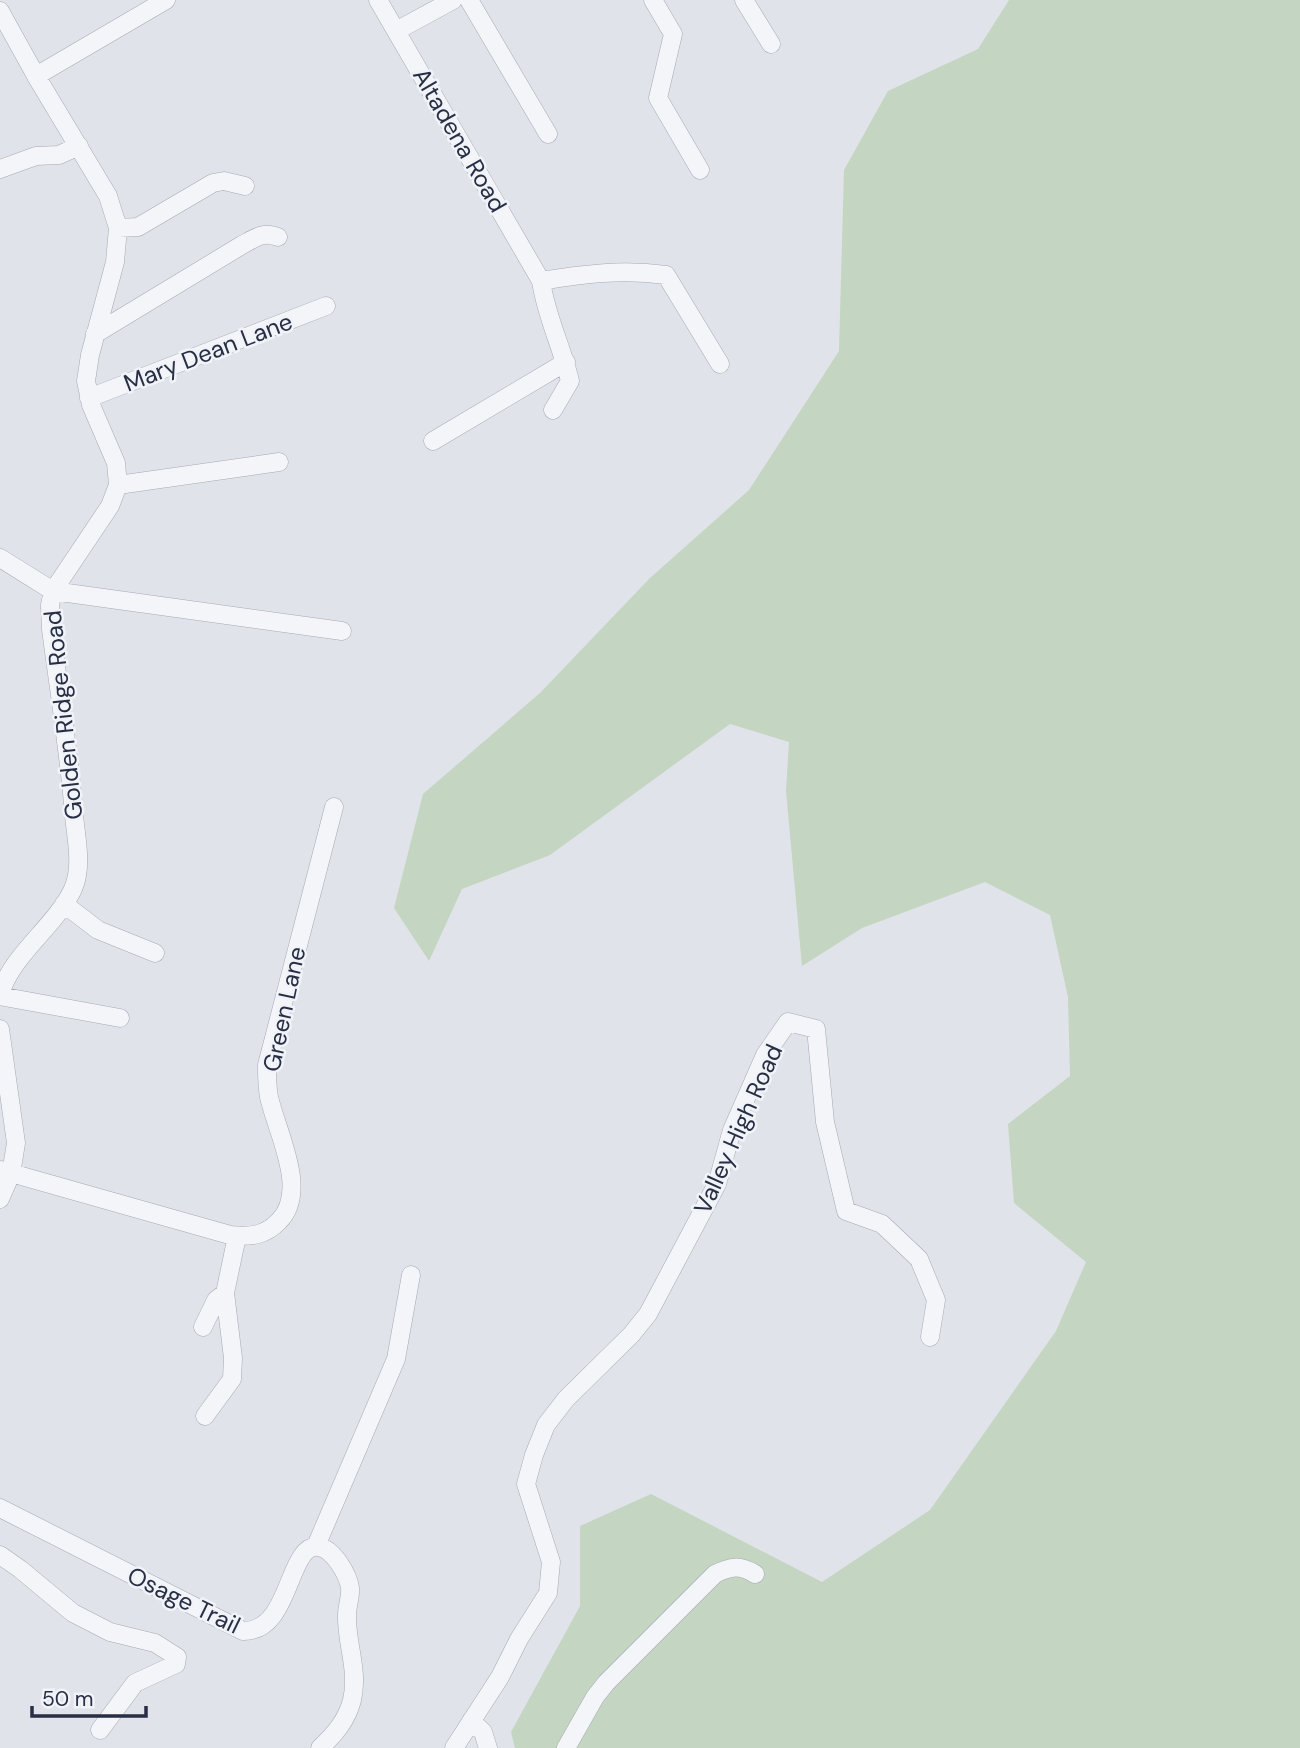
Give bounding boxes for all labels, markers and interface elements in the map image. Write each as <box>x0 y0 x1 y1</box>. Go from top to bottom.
street label: Altadena Road <box>406 62 514 218</box>
street label: Mary Dean Lane <box>119 306 297 398</box>
street label: Golden Ridge Road <box>37 609 89 821</box>
street label: Green Lane <box>256 944 312 1074</box>
street label: Valley High Road <box>687 1039 789 1219</box>
street label: Osage Trail <box>122 1559 246 1641</box>
scale bar <box>32 1674 145 1718</box>
text: 50 m <box>42 1685 93 1713</box>

